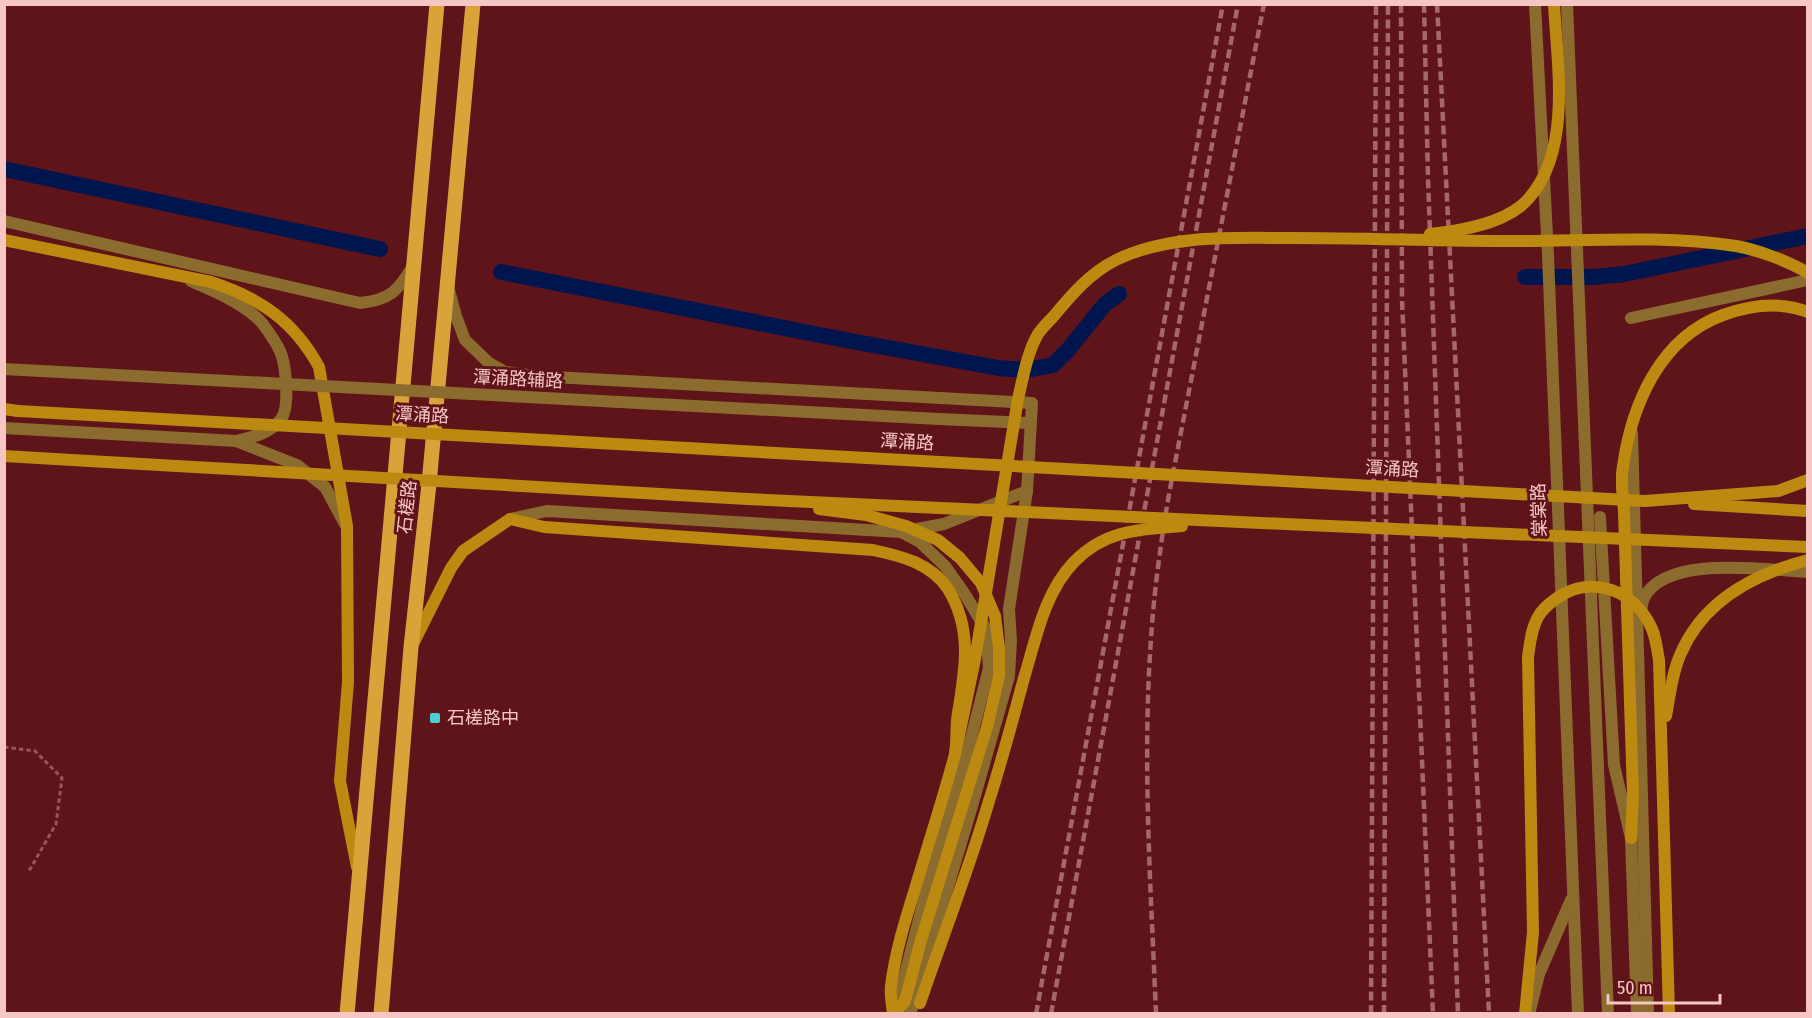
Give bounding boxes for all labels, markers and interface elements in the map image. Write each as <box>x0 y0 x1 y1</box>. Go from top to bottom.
street label: 潭涌路辅路 <box>472 366 564 392</box>
street label: 潭涌路 <box>394 403 450 427</box>
street label: 潭涌路 <box>879 430 935 454</box>
street label: 潭涌路 <box>1364 457 1420 481</box>
street label: 石槎路 <box>393 479 421 535</box>
street label: 棠棠路 <box>1527 483 1551 537</box>
place label: 石槎路中 <box>447 707 519 729</box>
marker: 石槎路中 <box>428 711 442 725</box>
scale bar <box>1608 967 1720 1005</box>
text: 50 m <box>1617 977 1653 999</box>

